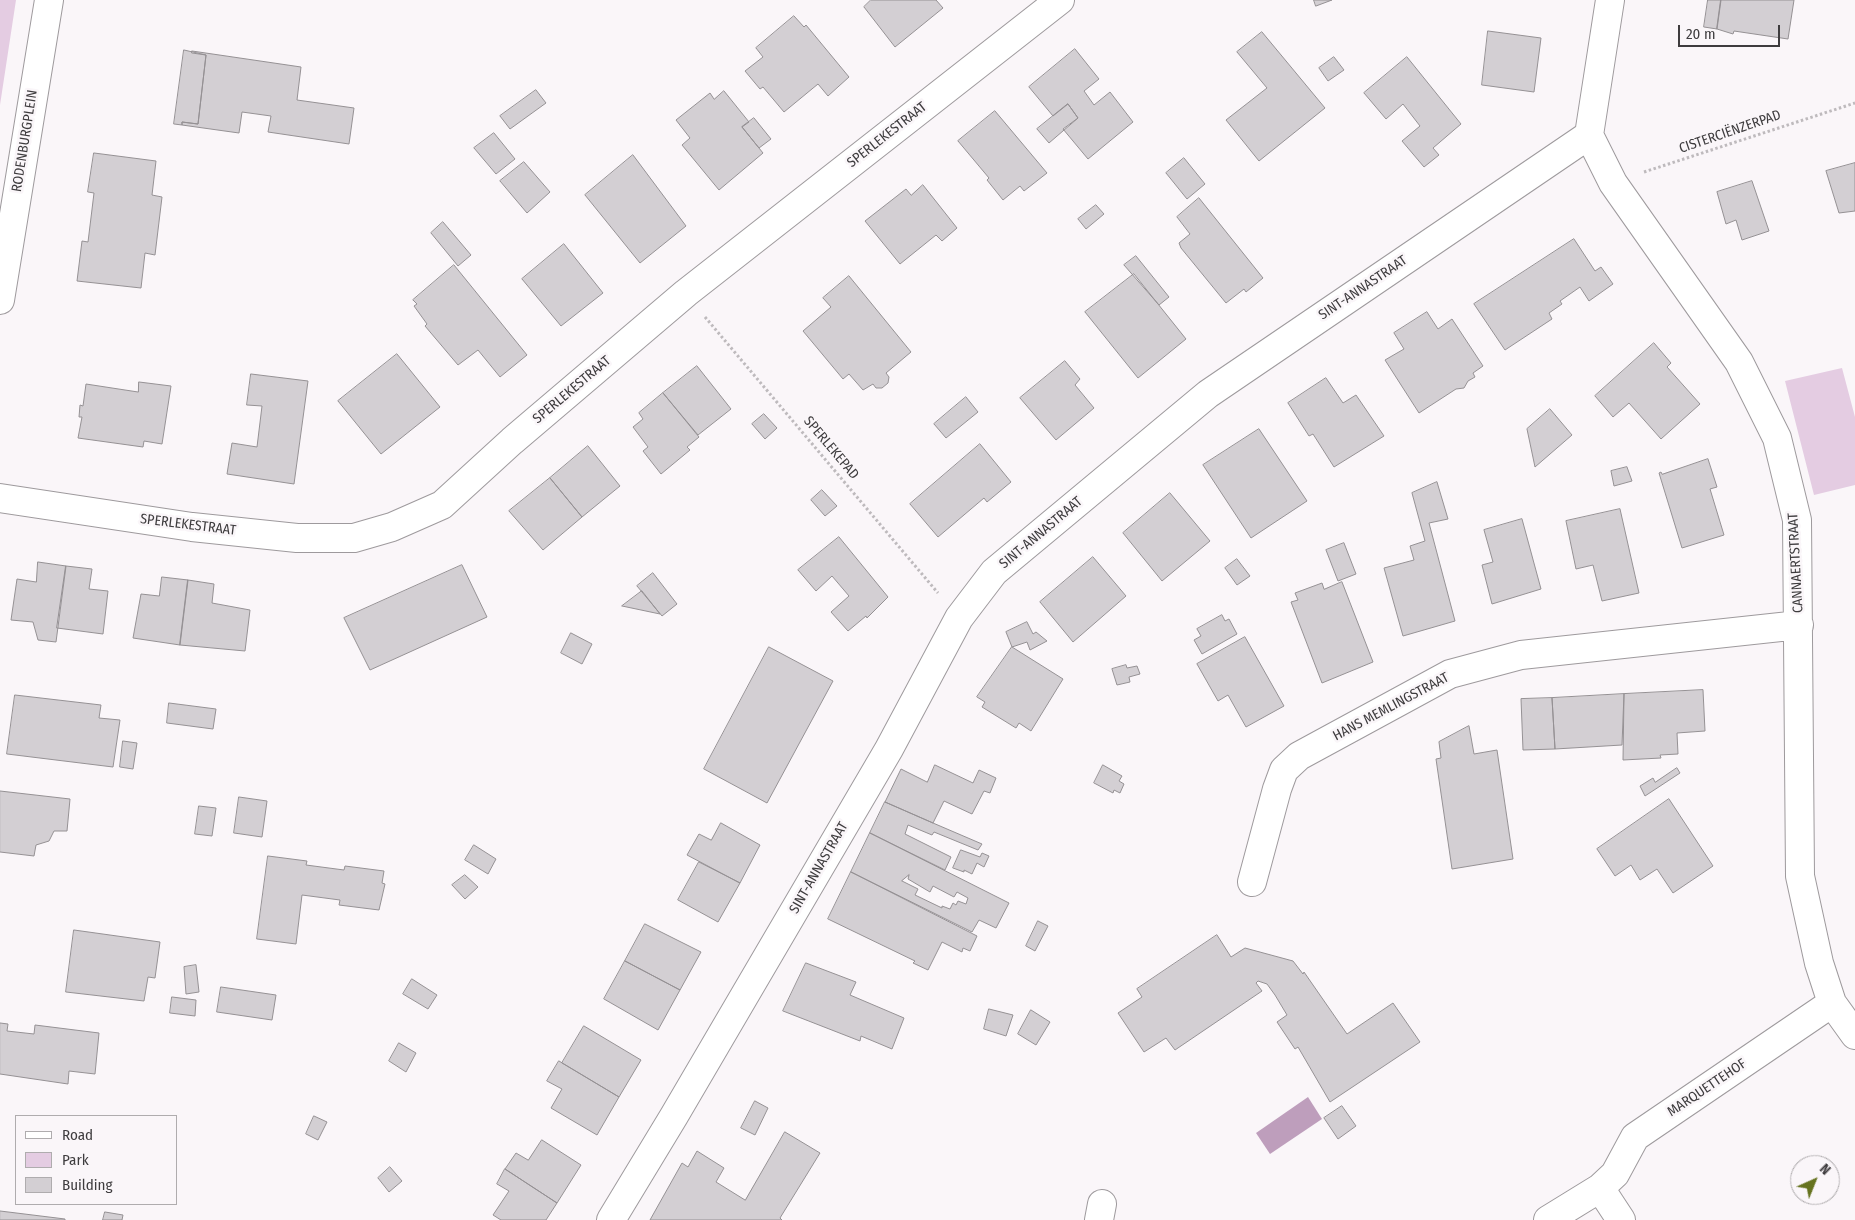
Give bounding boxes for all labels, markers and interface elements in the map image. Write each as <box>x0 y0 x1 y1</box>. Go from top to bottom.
scale bar <box>1680 15 1782 47</box>
text: 20 m <box>1686 25 1716 43</box>
street label: RODENBURGPLEIN <box>9 89 41 193</box>
street label: SPERLEKESTRAAT <box>844 99 930 171</box>
street label: CISTERCIËNZERPAD <box>1677 107 1783 157</box>
street label: SINT-ANNASTRAAT <box>1316 252 1410 324</box>
street label: SPERLEKESTRAAT <box>530 353 614 427</box>
street label: SPERLEKEPAD <box>800 413 862 483</box>
street label: SINT-ANNASTRAAT <box>996 493 1086 573</box>
street label: SPERLEKESTRAAT <box>139 511 237 539</box>
street label: CANNAERTSTRAAT <box>1785 513 1807 613</box>
street label: HANS MEMLINGSTRAAT <box>1330 669 1452 745</box>
street label: SINT-ANNASTRAAT <box>786 819 852 917</box>
street label: MARQUETTEHOF <box>1664 1055 1750 1121</box>
legend <box>15 1115 178 1205</box>
text: Road <box>62 1126 93 1144</box>
text: Park <box>62 1151 89 1169</box>
north arrow <box>1790 1155 1840 1205</box>
text: N <box>1816 1161 1834 1179</box>
text: Building <box>62 1176 113 1194</box>

